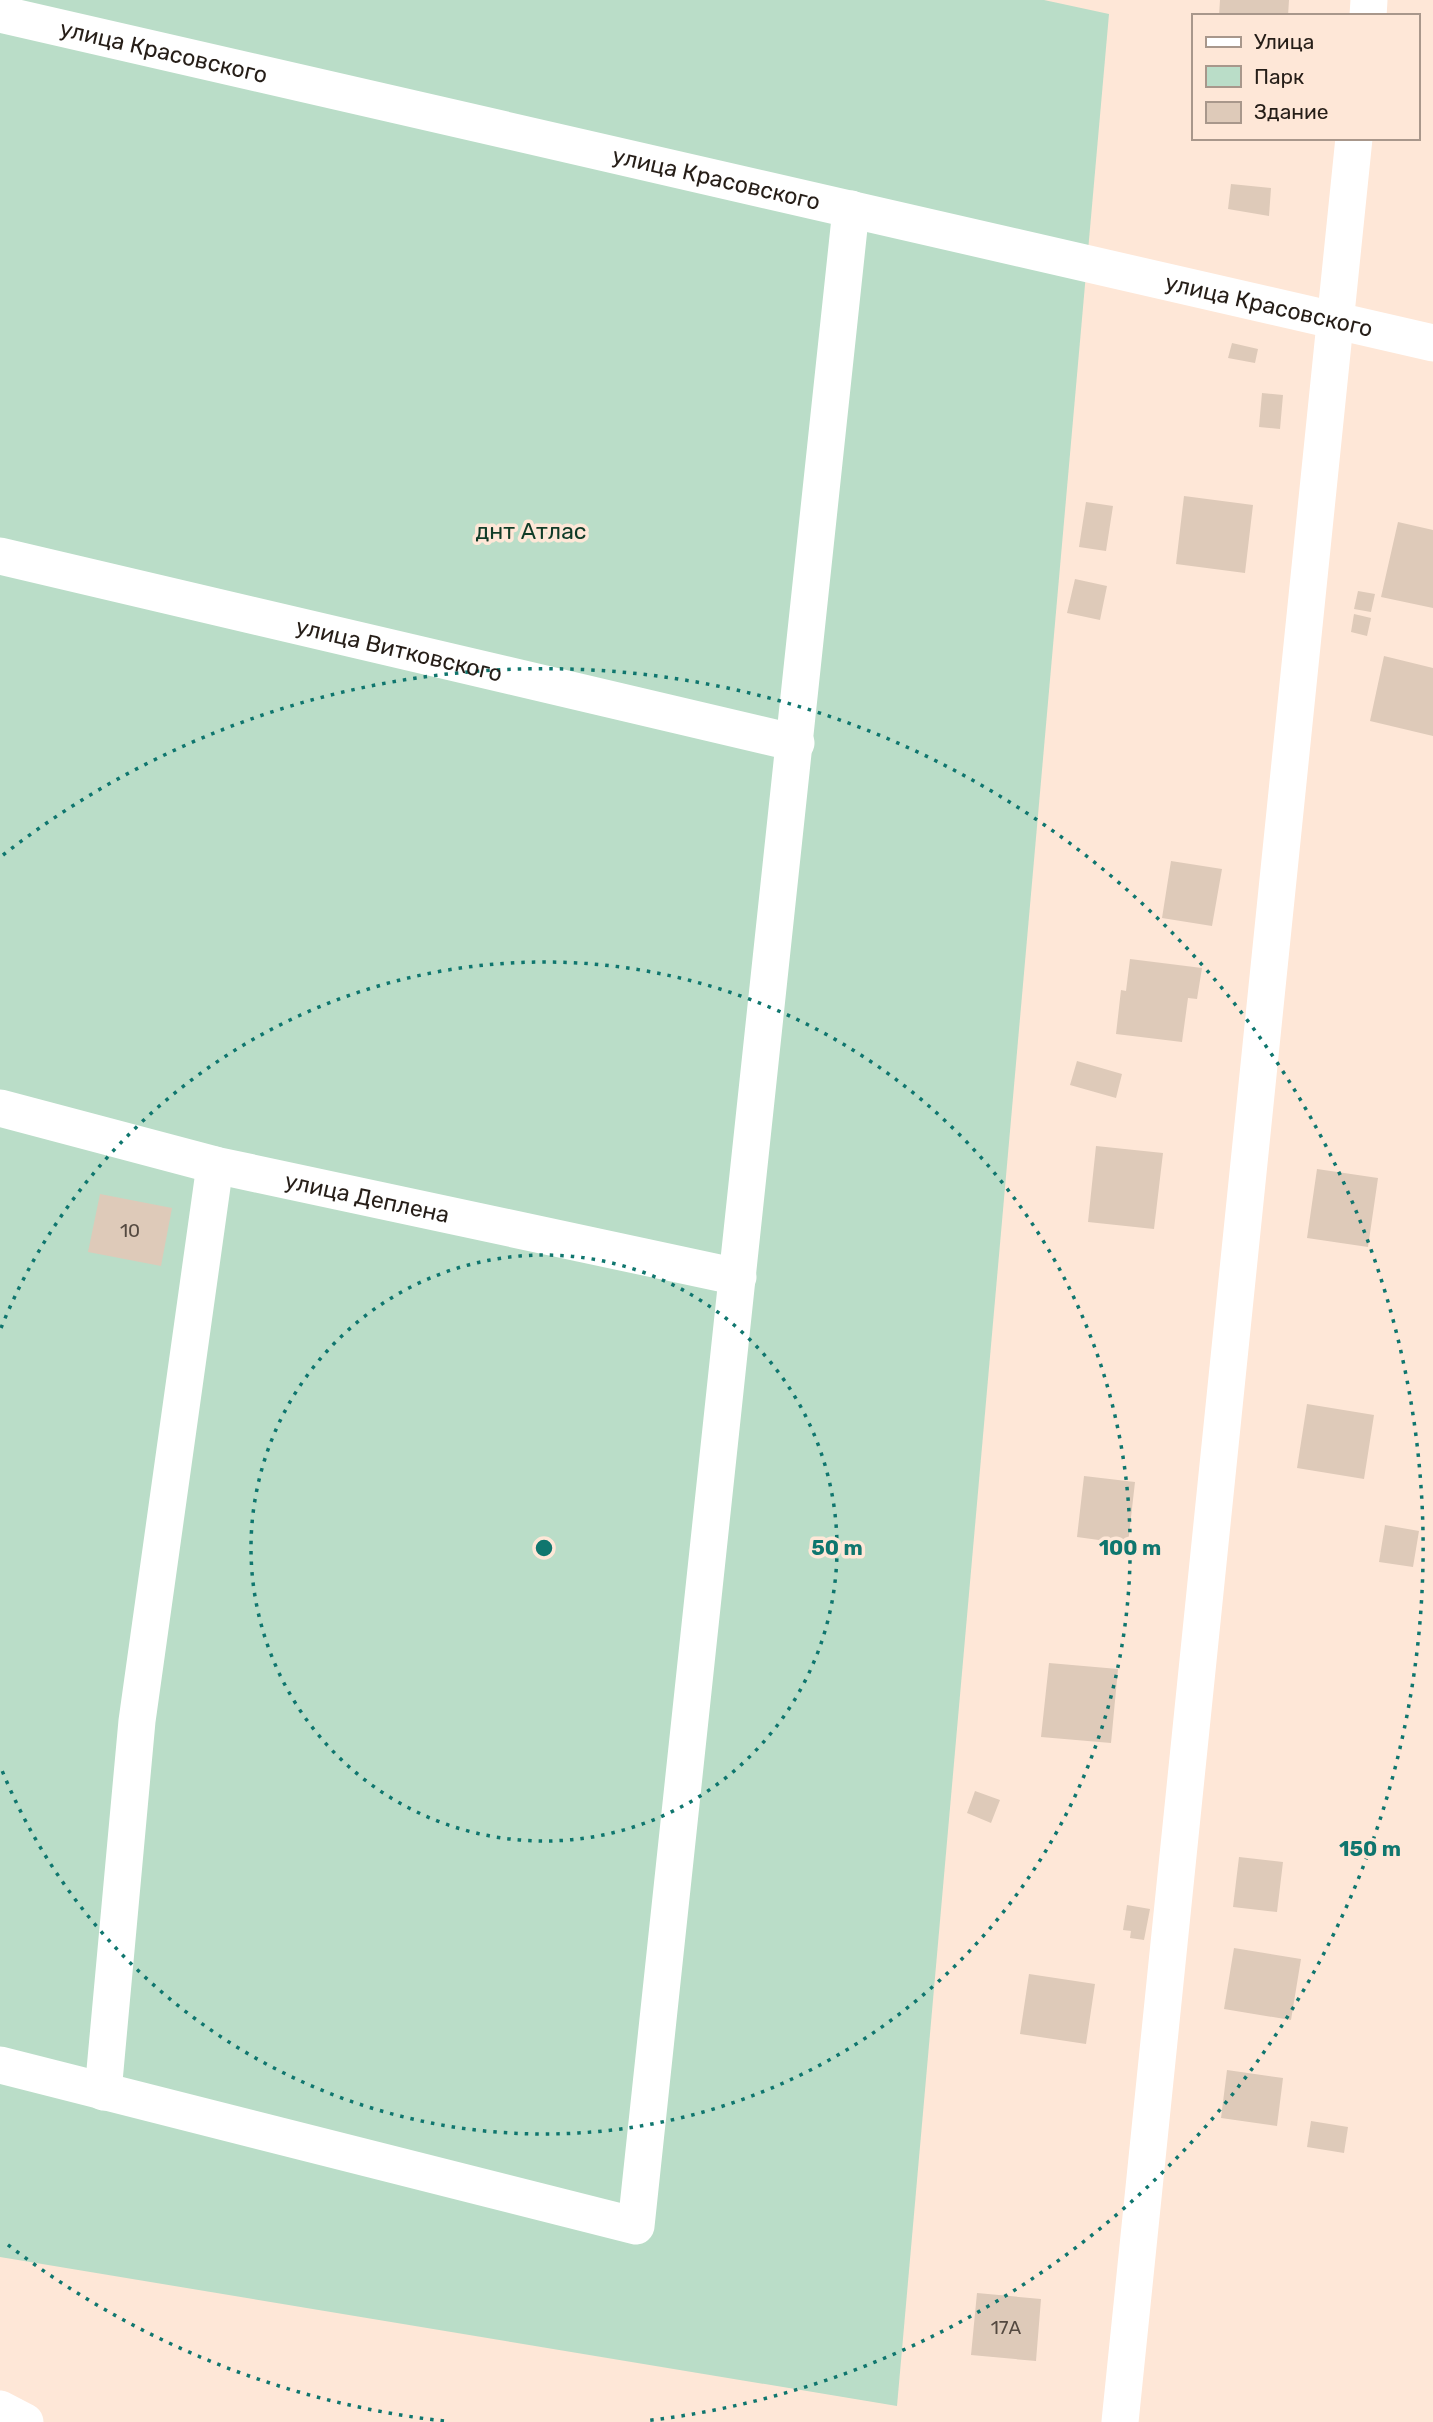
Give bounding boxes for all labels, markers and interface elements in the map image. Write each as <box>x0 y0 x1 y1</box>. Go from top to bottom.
street label: улица Красовского <box>57 14 270 89</box>
legend <box>1192 14 1419 140</box>
text: Улица <box>1254 29 1314 54</box>
text: Парк <box>1254 64 1304 89</box>
text: Здание <box>1254 99 1329 124</box>
street label: улица Красовского <box>610 141 823 216</box>
street label: улица Красовского <box>1162 268 1376 343</box>
park label: днт Атлас <box>475 517 587 545</box>
street label: улица Витковского <box>293 612 505 688</box>
street label: улица Деплена <box>282 1166 452 1229</box>
house number: 10 <box>120 1219 140 1242</box>
text: 50 m <box>811 1535 863 1560</box>
text: 100 m <box>1099 1535 1161 1560</box>
centre of rings <box>532 1536 556 1560</box>
text: 150 m <box>1339 1836 1401 1861</box>
house number: 17А <box>991 2316 1022 2339</box>

